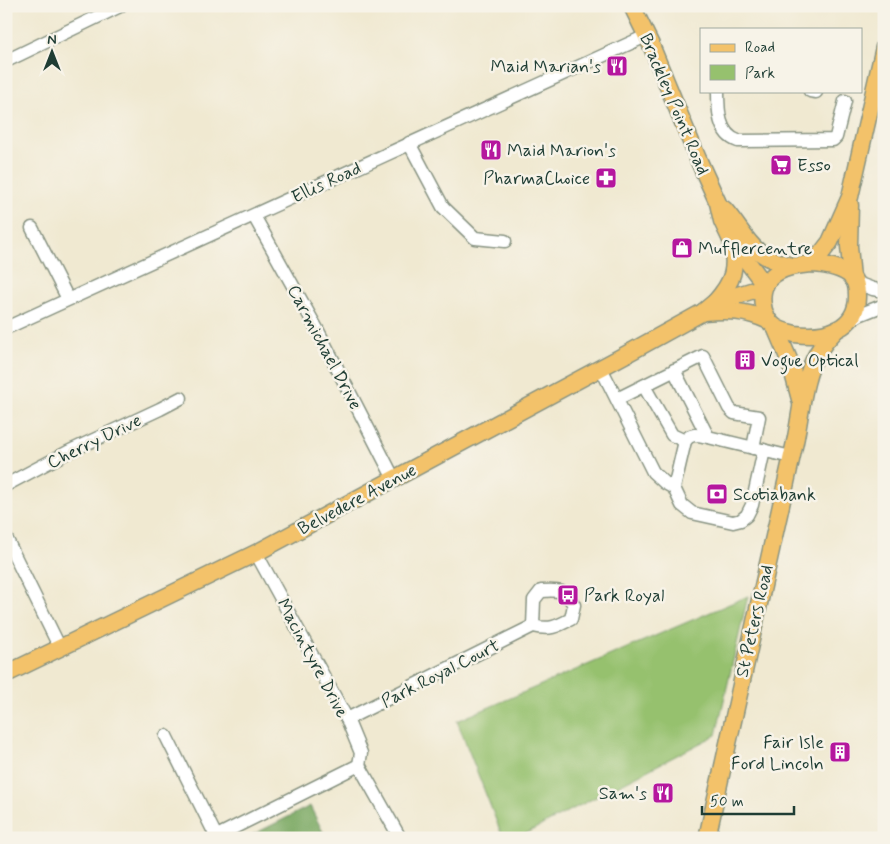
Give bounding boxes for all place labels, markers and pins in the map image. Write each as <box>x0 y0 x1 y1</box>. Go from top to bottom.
restaurant icon: Maid Marian's <box>605 54 629 78</box>
place label: Maid Marian's <box>491 55 601 79</box>
restaurant icon: Maid Marion's <box>479 138 503 162</box>
place label: Maid Marion's <box>507 139 616 163</box>
supermarket icon: Esso <box>769 153 793 177</box>
place label: Esso <box>797 154 831 178</box>
pharmacy icon: PharmaChoice <box>594 166 618 190</box>
place label: PharmaChoice <box>483 167 590 191</box>
shop icon: Mufflercentre <box>670 236 694 260</box>
place label: Mufflercentre <box>698 237 812 261</box>
building icon: Vogue Optical <box>733 348 757 372</box>
place label: Vogue Optical <box>761 349 859 375</box>
bank icon: Scotiabank <box>705 482 729 506</box>
place label: Scotiabank <box>733 483 816 507</box>
bus stop icon: Park Royal <box>556 583 580 607</box>
place label: Park Royal <box>584 584 664 608</box>
place label: Fair Isle Ford Lincoln <box>731 731 824 776</box>
building icon: Fair Isle Ford Lincoln <box>828 740 852 764</box>
restaurant icon: Sam's <box>651 781 675 805</box>
place label: Sam's <box>599 782 647 806</box>

